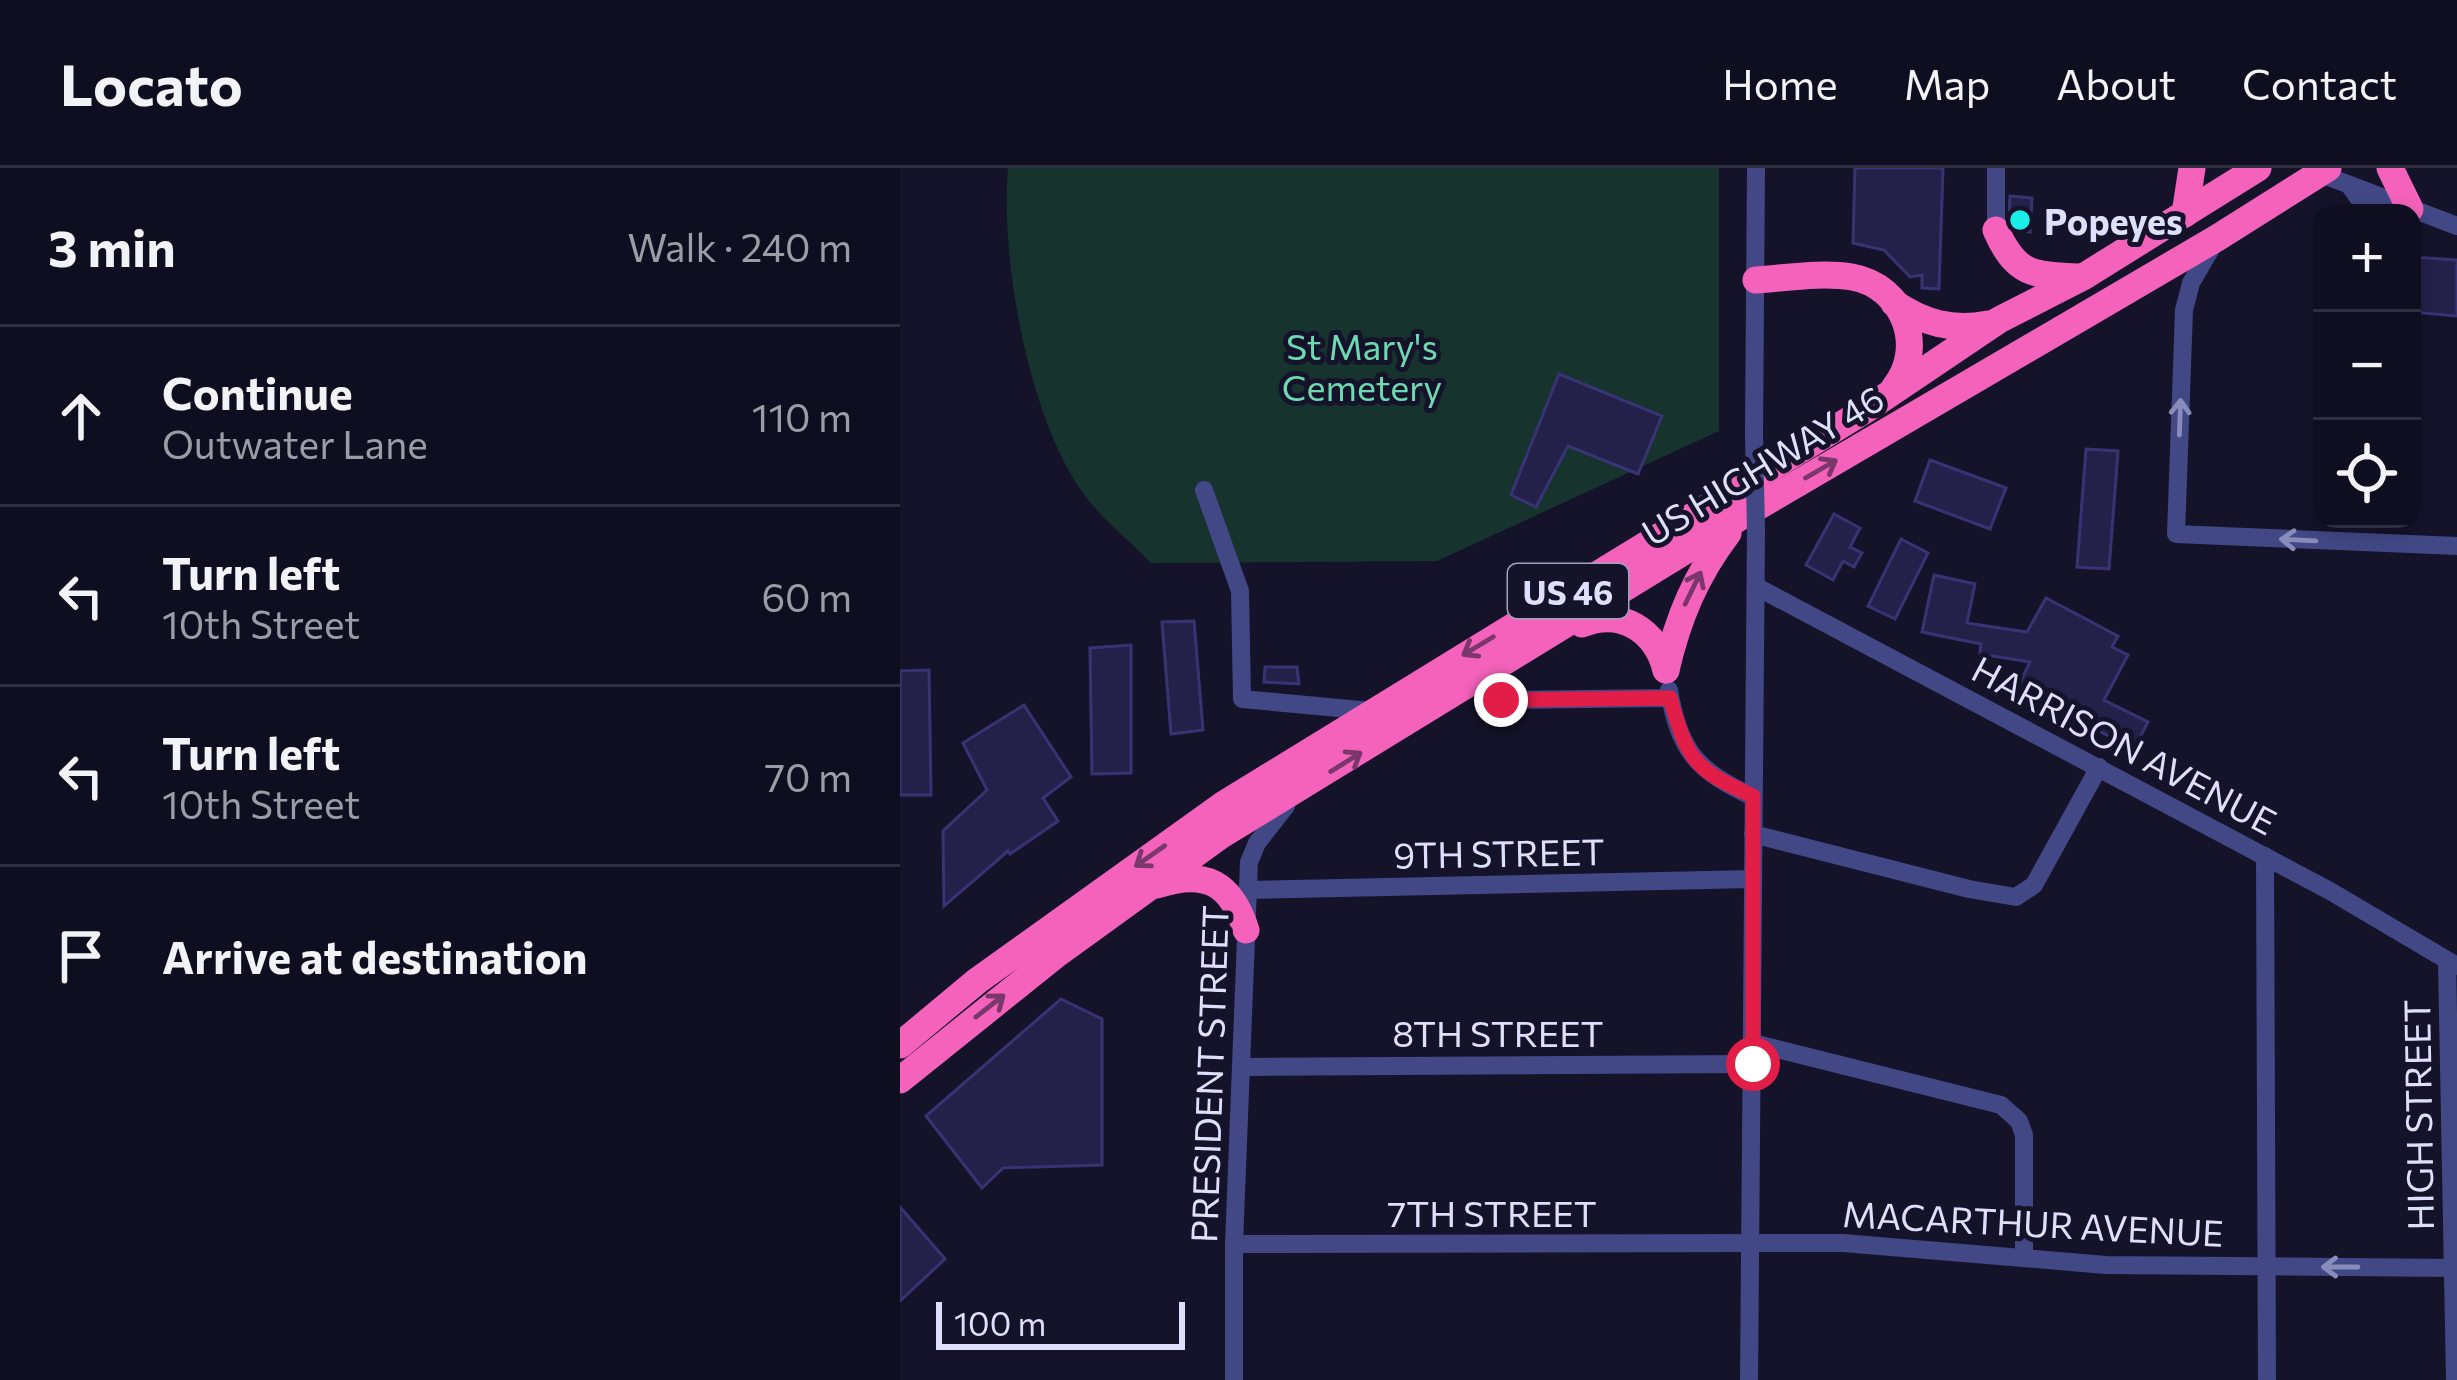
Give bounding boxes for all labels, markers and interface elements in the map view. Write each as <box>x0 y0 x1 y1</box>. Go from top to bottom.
text: Locato <box>60 48 243 118</box>
text: Home <box>1722 57 1838 109</box>
text: Map <box>1904 57 1990 109</box>
text: About <box>2056 57 2176 109</box>
text: Contact <box>2242 57 2397 109</box>
place label: Popeyes <box>2044 198 2183 242</box>
map controls <box>2313 204 2421 528</box>
button: + <box>2313 204 2421 312</box>
marker: Popeyes <box>2007 207 2033 233</box>
text: 3 min <box>48 215 176 278</box>
text: Walk · 240 m <box>627 222 852 270</box>
button: − <box>2313 312 2421 420</box>
park label: St Mary's Cemetery <box>1282 323 1442 408</box>
text: Continue <box>162 364 353 419</box>
street label: US HIGHWAY 46 <box>1633 375 1891 553</box>
icon: ahead <box>48 383 114 449</box>
text: 110 m <box>752 392 852 440</box>
one-way arrow <box>2169 398 2192 437</box>
text: Outwater Lane <box>162 419 428 467</box>
button: locate <box>2313 420 2421 528</box>
one-way arrow <box>1803 457 1838 481</box>
one-way arrow <box>2279 528 2318 551</box>
text: Turn left <box>162 544 340 599</box>
icon: left <box>48 563 114 629</box>
road number: US 46 <box>1508 564 1628 618</box>
one-way arrow <box>1683 571 1706 606</box>
text: 60 m <box>761 572 852 620</box>
text: 10th Street <box>162 599 360 647</box>
one-way arrow <box>1462 634 1496 658</box>
street label: HARRISON AVENUE <box>1966 645 2284 843</box>
route end <box>1474 673 1528 727</box>
text: Turn left <box>162 724 340 779</box>
icon: left <box>48 743 114 809</box>
one-way arrow <box>1328 750 1362 774</box>
text: 70 m <box>765 752 852 800</box>
text: 10th Street <box>162 779 360 827</box>
street label: 9TH STREET <box>1393 828 1605 876</box>
one-way arrow <box>1134 843 1167 868</box>
street label: PRESIDENT STREET <box>1180 904 1236 1244</box>
icon: arrive <box>48 923 114 989</box>
text: Arrive at destination <box>162 928 588 983</box>
one-way arrow <box>974 993 1006 1020</box>
street label: HIGH STREET <box>2393 999 2441 1231</box>
street label: 8TH STREET <box>1392 1010 1604 1054</box>
route start <box>1726 1037 1780 1091</box>
street label: 7TH STREET <box>1387 1190 1597 1234</box>
street label: MACARTHUR AVENUE <box>1841 1190 2225 1254</box>
one-way arrow <box>2321 1256 2360 1278</box>
scale bar <box>936 1296 1185 1349</box>
text: 100 m <box>954 1302 1046 1343</box>

